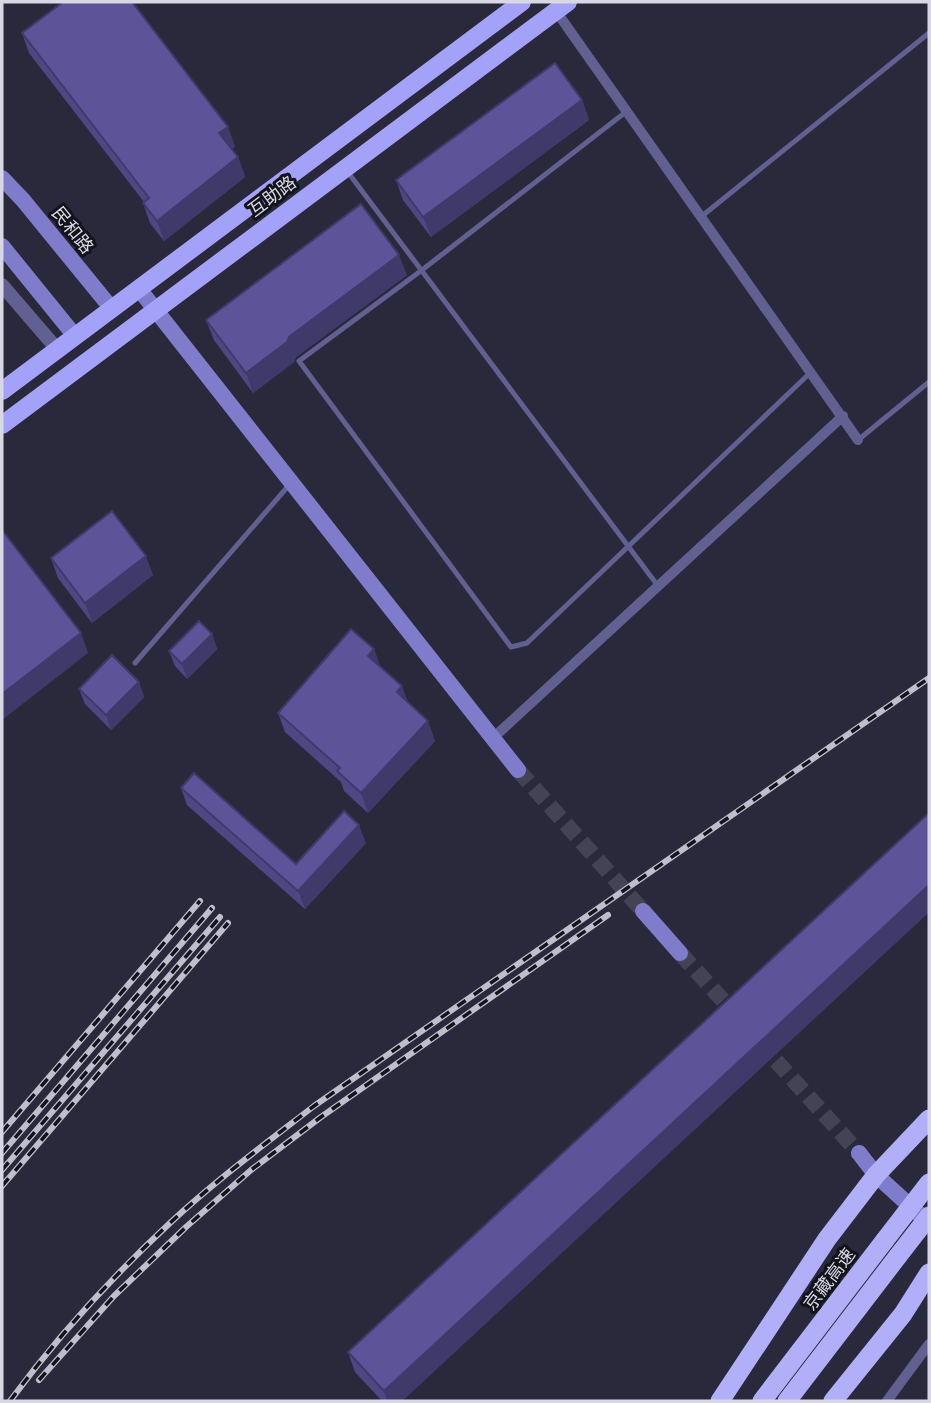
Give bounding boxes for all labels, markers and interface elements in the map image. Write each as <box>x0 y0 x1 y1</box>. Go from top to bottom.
street label: 互助路 <box>244 171 300 221</box>
street label: 民和路 <box>47 202 99 258</box>
street label: 京藏高速 <box>798 1243 860 1315</box>

